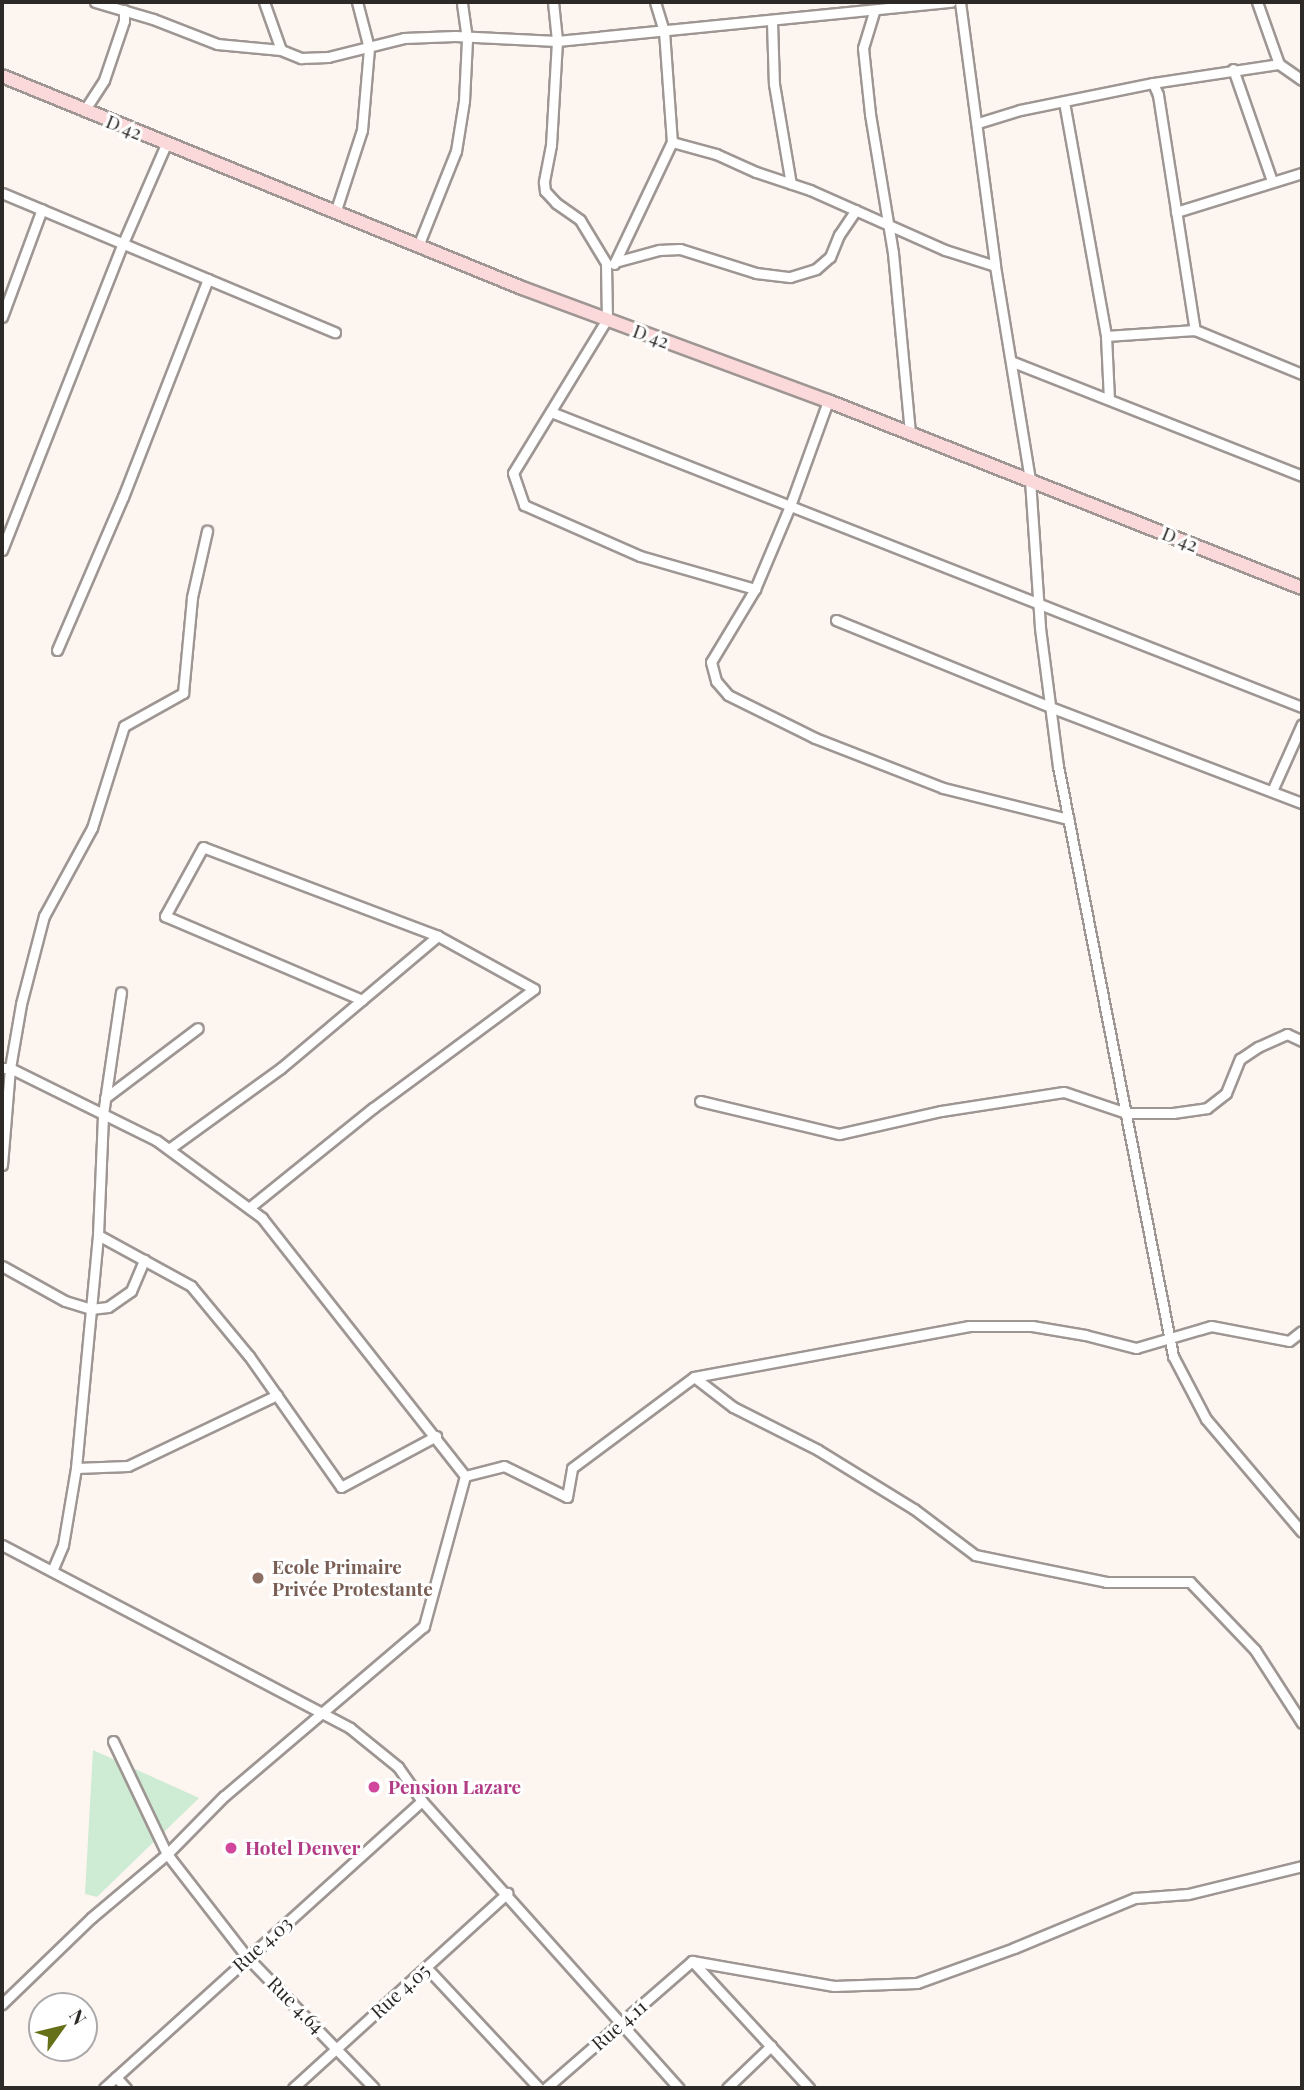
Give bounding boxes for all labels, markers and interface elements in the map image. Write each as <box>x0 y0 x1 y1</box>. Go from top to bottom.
street label: D 42 <box>103 110 145 144</box>
street label: D 42 <box>630 319 672 353</box>
street label: D 42 <box>1159 522 1201 556</box>
place label: Ecole Primaire Privée Protestante <box>272 1556 433 1600</box>
marker: Ecole Primaire Privée Protestante <box>250 1570 266 1586</box>
place label: Pension Lazare <box>388 1776 521 1798</box>
marker: Pension Lazare <box>366 1779 382 1795</box>
place label: Hotel Denver <box>245 1837 360 1859</box>
marker: Hotel Denver <box>223 1840 239 1856</box>
street label: Rue 4.03 <box>228 1911 296 1977</box>
street label: Rue 4.05 <box>366 1959 434 2023</box>
street label: Rue 4.64 <box>263 1972 329 2038</box>
north arrow <box>28 1992 98 2062</box>
street label: Rue 4.11 <box>587 1995 651 2055</box>
text: N <box>64 2003 93 2029</box>

